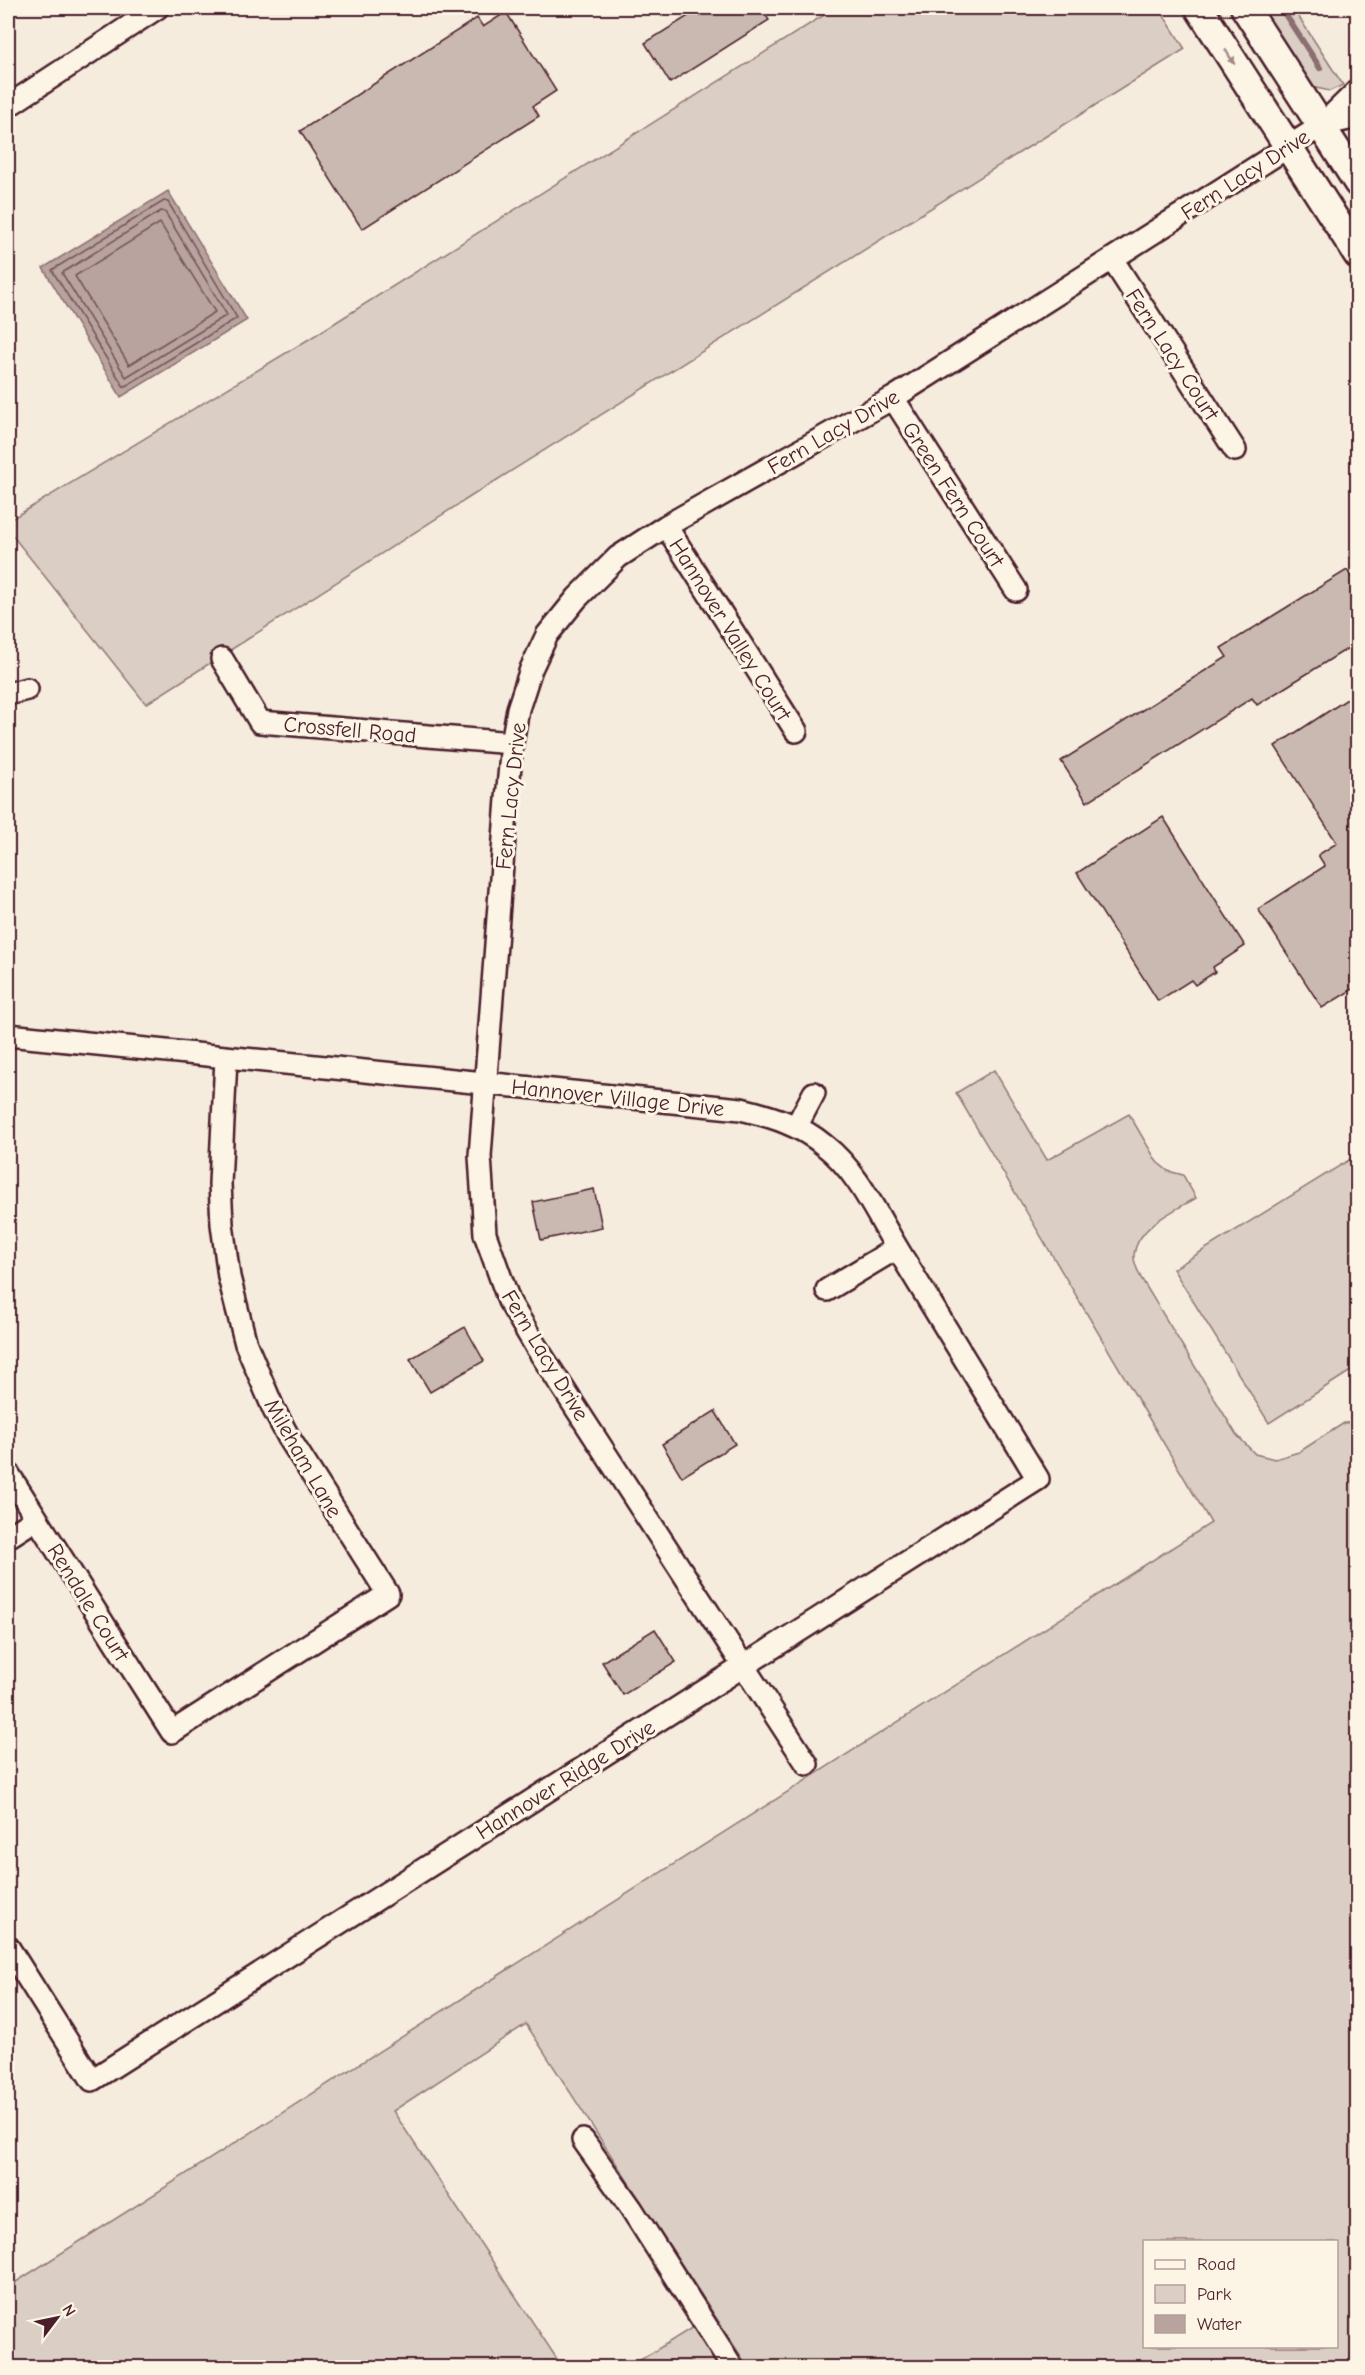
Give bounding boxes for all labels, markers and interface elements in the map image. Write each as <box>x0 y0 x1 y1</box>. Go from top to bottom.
one-way arrow <box>1224 49 1235 65</box>
street label: Fern Lacy Drive <box>1176 124 1315 226</box>
street label: Fern Lacy Court <box>1120 284 1225 426</box>
street label: Fern Lacy Drive <box>763 384 904 480</box>
street label: Green Fern Court <box>897 417 1010 573</box>
street label: Hannover Valley Court <box>663 534 797 726</box>
street label: Crossfell Road <box>282 711 417 749</box>
street label: Fern Lacy Drive <box>490 721 532 871</box>
street label: Hannover Village Drive <box>510 1074 726 1122</box>
street label: Fern Lacy Drive <box>496 1285 594 1426</box>
street label: Mileham Lane <box>259 1394 348 1523</box>
street label: Rendale Court <box>42 1539 135 1667</box>
street label: Hannover Ridge Drive <box>471 1714 660 1845</box>
legend <box>1143 2240 1338 2348</box>
text: Road <box>1197 2254 1236 2275</box>
text: Park <box>1197 2284 1232 2305</box>
north arrow <box>27 2288 87 2348</box>
text: N <box>58 2301 79 2320</box>
text: Water <box>1197 2314 1242 2335</box>

